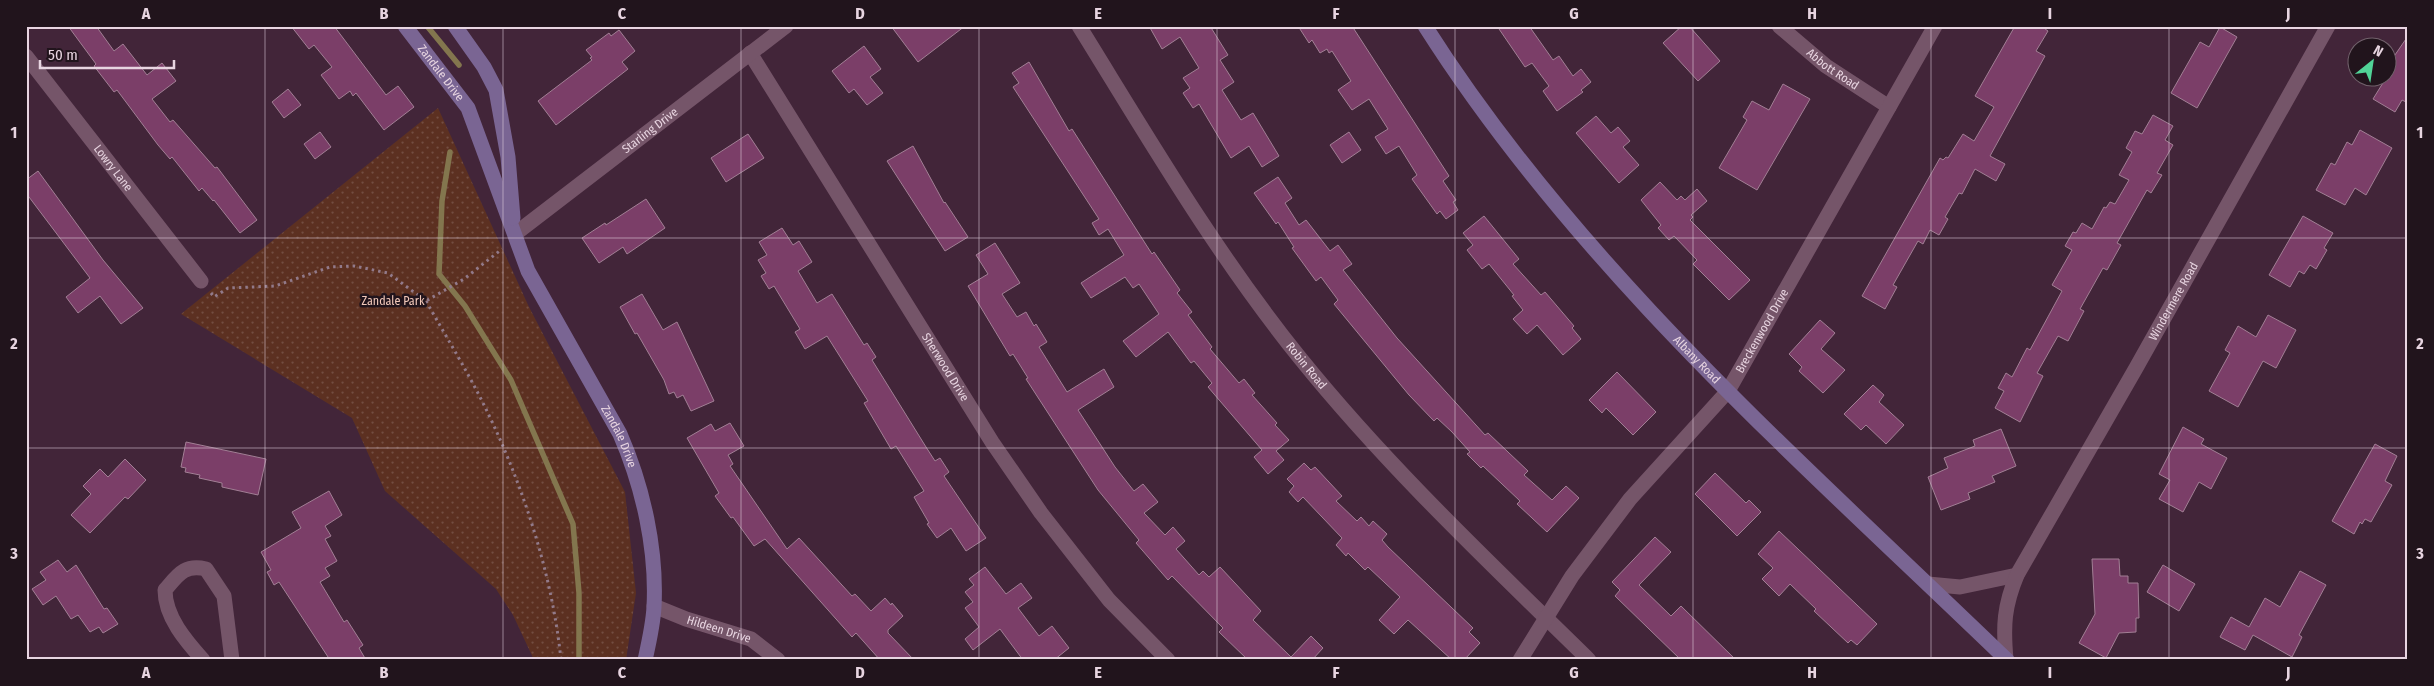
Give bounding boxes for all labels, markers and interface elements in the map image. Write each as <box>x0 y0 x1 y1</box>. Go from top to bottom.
text: A <box>141 4 151 23</box>
text: B <box>380 4 389 23</box>
text: C <box>618 4 627 23</box>
text: D <box>855 4 865 23</box>
text: E <box>1094 4 1102 23</box>
text: F <box>1332 4 1340 23</box>
text: G <box>1569 4 1579 23</box>
text: H <box>1807 4 1817 23</box>
text: I <box>2048 4 2052 23</box>
text: J <box>2285 4 2290 23</box>
scale bar <box>40 38 174 70</box>
north arrow <box>2346 38 2396 88</box>
street label: Zandale Drive <box>415 42 467 104</box>
text: N <box>2370 42 2386 61</box>
text: 50 m <box>48 46 78 64</box>
street label: Abbott Road <box>1804 46 1861 92</box>
street label: Starling Drive <box>619 105 680 156</box>
text: 1 <box>11 123 17 142</box>
text: 1 <box>2417 123 2423 142</box>
street label: Lowry Lane <box>91 142 136 194</box>
street label: Windermere Road <box>2146 260 2201 343</box>
street label: Breckenwood Drive <box>1733 286 1791 376</box>
park label: Zandale Park <box>361 294 425 308</box>
street label: Sherwood Drive <box>919 331 972 404</box>
street label: Albany Road <box>1670 333 1723 386</box>
text: 2 <box>9 334 18 353</box>
text: 2 <box>2415 334 2424 353</box>
street label: Robin Road <box>1283 339 1330 392</box>
street label: Zandale Drive <box>598 403 639 469</box>
text: 3 <box>9 544 18 563</box>
text: 3 <box>2415 544 2424 563</box>
street label: Hildeen Drive <box>685 613 753 646</box>
text: A <box>141 663 151 682</box>
text: B <box>380 663 389 682</box>
text: C <box>618 663 627 682</box>
text: D <box>855 663 865 682</box>
text: E <box>1094 663 1102 682</box>
text: F <box>1332 663 1340 682</box>
text: G <box>1569 663 1579 682</box>
text: H <box>1807 663 1817 682</box>
text: I <box>2048 663 2052 682</box>
text: J <box>2285 663 2290 682</box>

